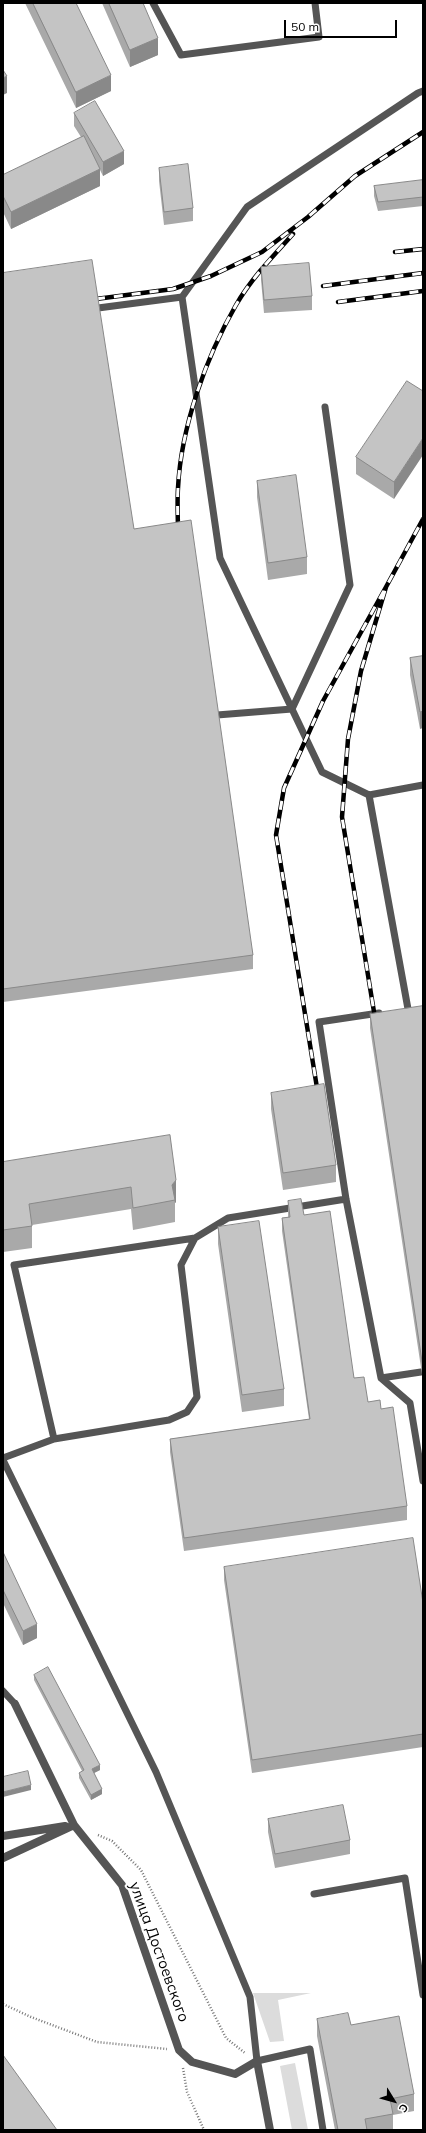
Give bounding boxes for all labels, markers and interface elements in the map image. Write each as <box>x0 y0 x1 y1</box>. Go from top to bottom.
scale bar <box>286 12 399 38</box>
text: 50 m <box>291 19 319 34</box>
street label: улица Достоевского <box>125 1879 193 2025</box>
north arrow <box>374 2081 414 2121</box>
text: С <box>396 2101 411 2115</box>

